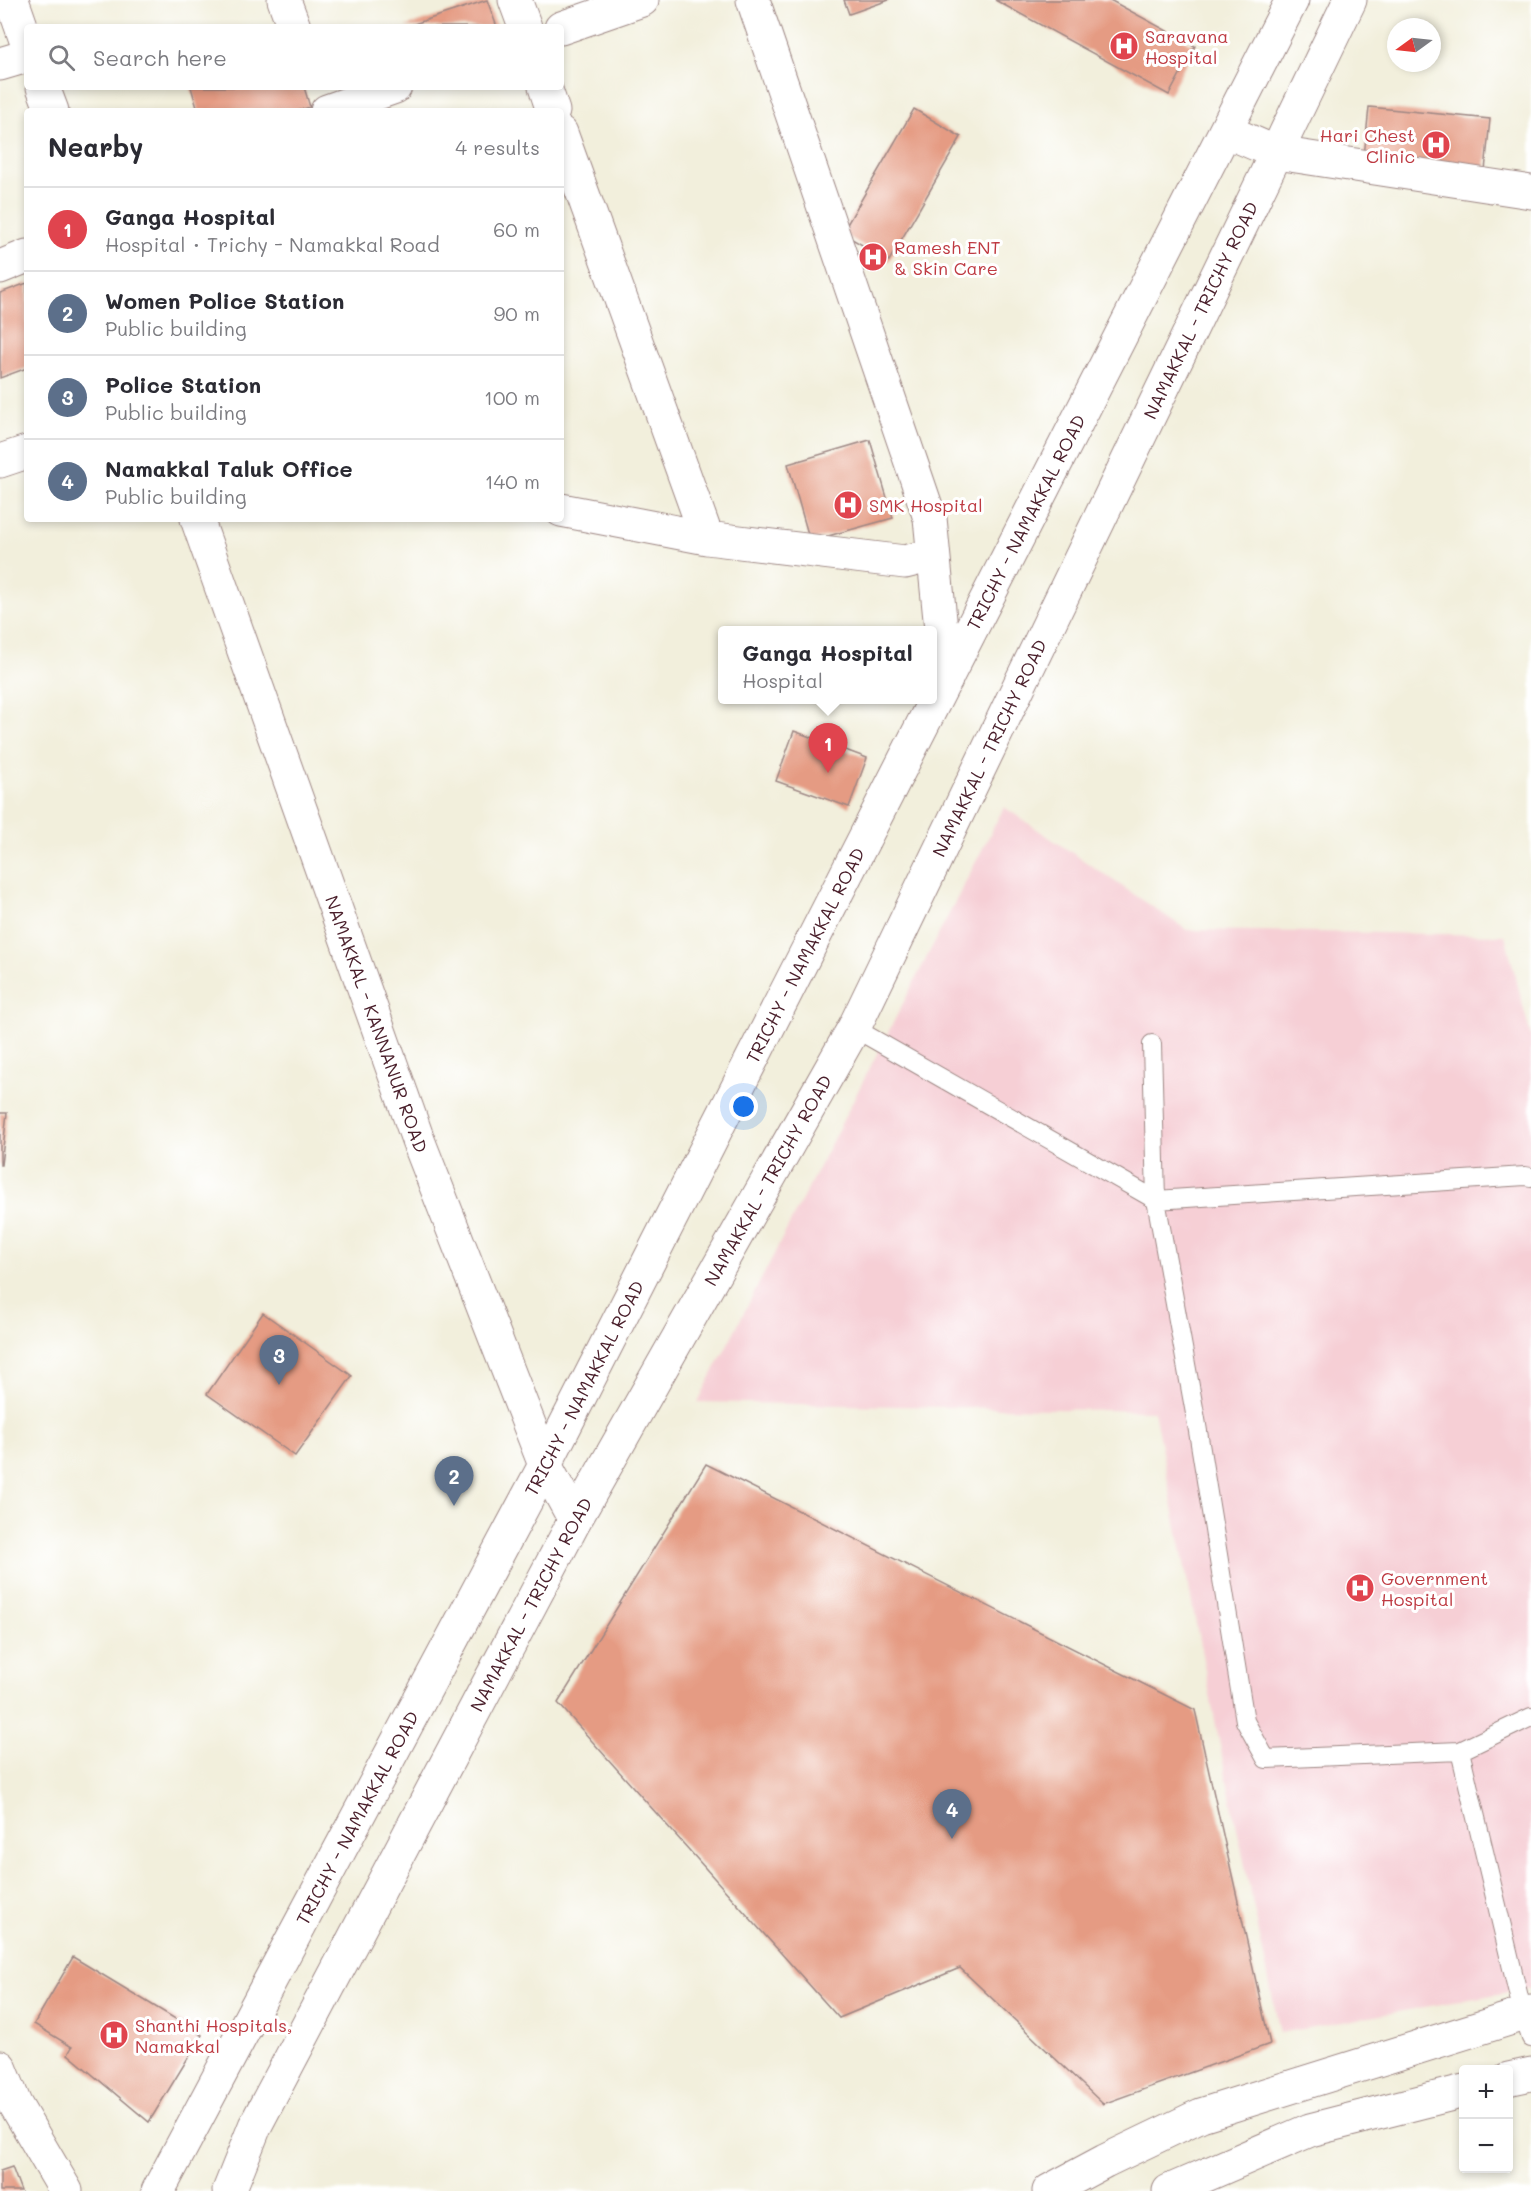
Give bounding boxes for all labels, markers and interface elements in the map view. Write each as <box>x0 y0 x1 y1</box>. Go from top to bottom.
north arrow <box>1387 18 1441 72</box>
search box <box>24 24 564 90</box>
place label: Saravana Hospital <box>1145 24 1229 69</box>
hospital icon: Saravana Hospital <box>1108 30 1140 62</box>
icon: search <box>45 41 78 74</box>
text: Search here <box>93 43 227 72</box>
place label: Hari Chest Clinic <box>1320 123 1415 168</box>
hospital icon: Hari Chest Clinic <box>1420 129 1452 161</box>
text: Nearby <box>48 130 143 164</box>
text: 4 results <box>455 134 540 160</box>
street label: NAMAKKAL - TRICHY ROAD <box>1138 197 1263 423</box>
text: Ganga Hospital <box>105 202 275 231</box>
text: 1 <box>63 216 72 242</box>
text: 60 m <box>493 216 540 242</box>
text: Hospital · Trichy - Namakkal Road <box>105 231 440 257</box>
place label: Ramesh ENT & Skin Care <box>894 235 1001 280</box>
hospital icon: Ramesh ENT & Skin Care <box>857 241 889 273</box>
text: Women Police Station <box>105 286 344 315</box>
text: 2 <box>62 300 73 326</box>
text: 90 m <box>494 300 540 326</box>
text: Public building <box>105 315 247 341</box>
text: Police Station <box>105 370 261 399</box>
text: 3 <box>62 384 74 410</box>
text: 100 m <box>484 384 540 410</box>
text: Public building <box>105 399 247 425</box>
street label: TRICHY - NAMAKKAL ROAD <box>961 410 1091 634</box>
text: Namakkal Taluk Office <box>105 454 353 483</box>
text: 4 <box>61 468 74 494</box>
text: 140 m <box>485 468 540 494</box>
text: Public building <box>105 483 247 509</box>
hospital icon: SMK Hospital <box>832 489 864 521</box>
place label: SMK Hospital <box>869 493 983 517</box>
popup <box>718 626 937 704</box>
street label: NAMAKKAL - TRICHY ROAD <box>926 635 1052 861</box>
text: Ganga Hospital <box>742 638 913 667</box>
text: Hospital <box>742 667 823 693</box>
pin: 1 <box>808 724 848 773</box>
street label: TRICHY - NAMAKKAL ROAD <box>740 843 870 1067</box>
street label: NAMAKKAL - KANNANUR ROAD <box>320 892 434 1156</box>
street label: NAMAKKAL - TRICHY ROAD <box>698 1070 837 1290</box>
your location <box>729 1092 758 1121</box>
street label: TRICHY - NAMAKKAL ROAD <box>519 1276 649 1500</box>
pin: 3 <box>260 1336 298 1385</box>
pin: 2 <box>434 1456 474 1506</box>
street label: NAMAKKAL - TRICHY ROAD <box>464 1493 597 1716</box>
place label: Government Hospital <box>1381 1566 1488 1611</box>
hospital icon: Government Hospital <box>1344 1572 1376 1604</box>
street label: TRICHY - NAMAKKAL ROAD <box>290 1707 424 1929</box>
pin: 4 <box>932 1790 972 1839</box>
place label: Shanthi Hospitals, Namakkal <box>135 2013 292 2058</box>
hospital icon: Shanthi Hospitals, Namakkal <box>98 2019 130 2051</box>
map controls <box>1459 2065 1513 2173</box>
button: + <box>1459 2065 1513 2119</box>
button: − <box>1459 2119 1513 2173</box>

